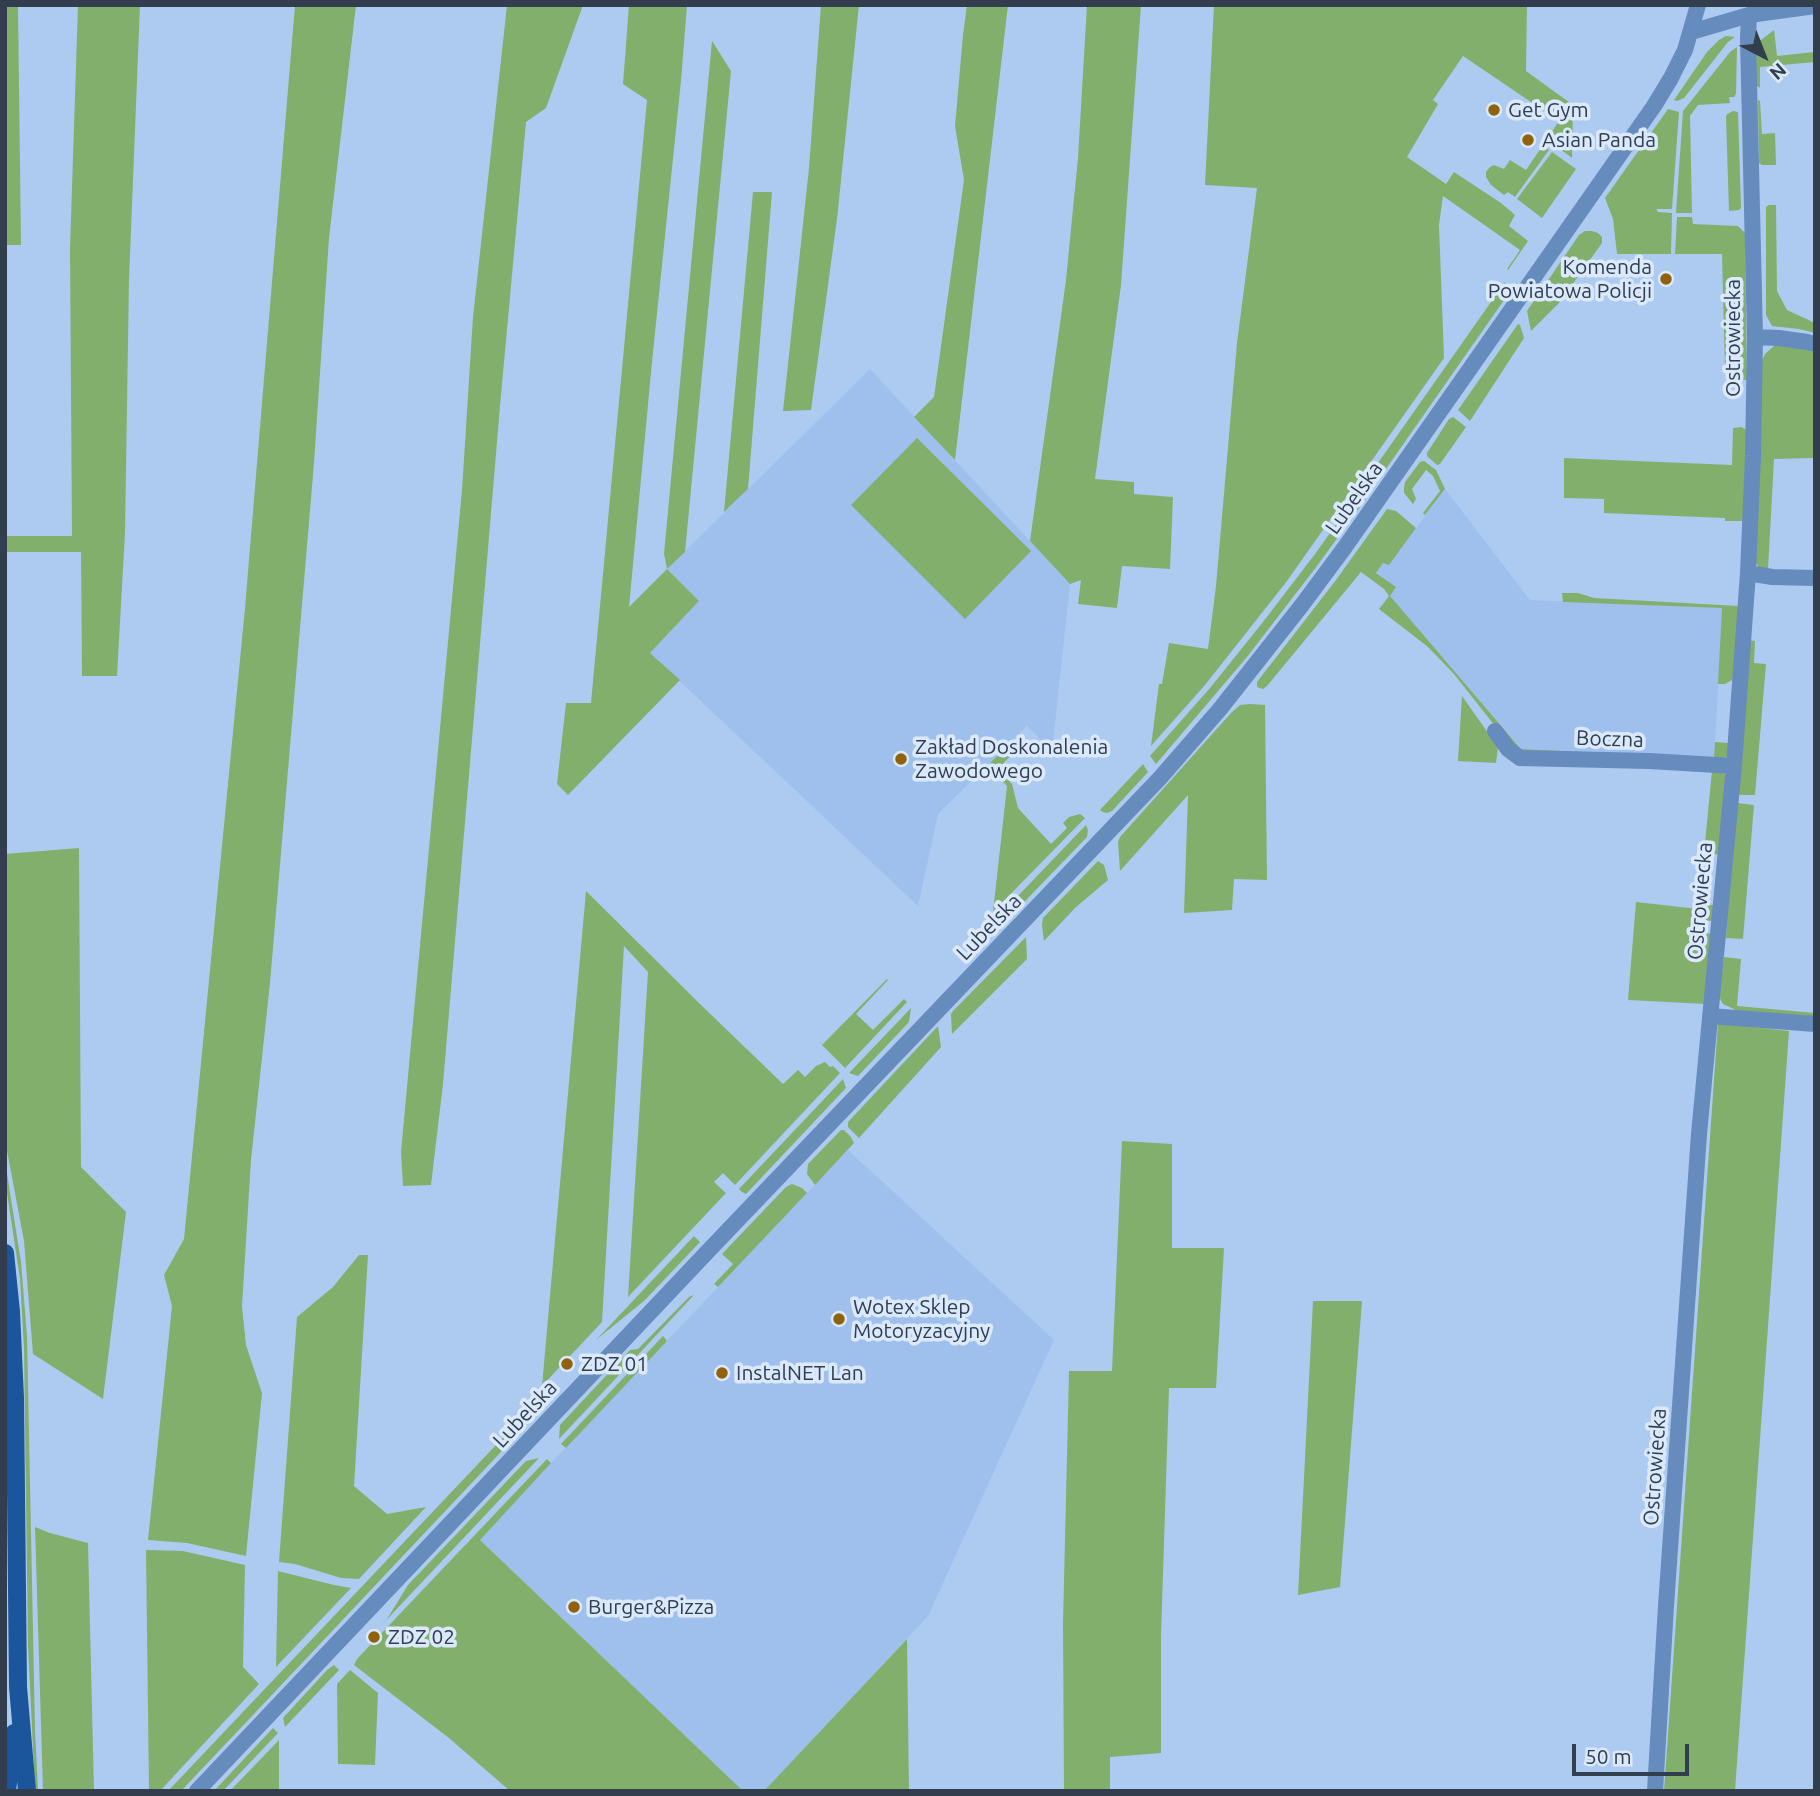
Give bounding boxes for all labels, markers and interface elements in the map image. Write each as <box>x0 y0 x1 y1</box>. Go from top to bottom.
north arrow <box>1729 21 1799 91</box>
text: N <box>1765 59 1791 85</box>
place label: Get Gym <box>1508 97 1589 123</box>
marker: Get Gym <box>1486 102 1502 118</box>
place label: Asian Panda <box>1542 127 1656 153</box>
marker: Asian Panda <box>1520 132 1536 148</box>
place label: Komenda Powiatowa Policji <box>1488 254 1652 304</box>
marker: Komenda Powiatowa Policji <box>1658 271 1674 287</box>
street label: Ostrowiecka <box>1720 279 1746 397</box>
street label: Lubelska <box>1320 457 1388 539</box>
street label: Boczna <box>1576 725 1644 753</box>
place label: Zakład Doskonalenia Zawodowego <box>915 734 1108 784</box>
marker: Zakład Doskonalenia Zawodowego <box>893 751 909 767</box>
street label: Ostrowiecka <box>1682 841 1718 961</box>
street label: Lubelska <box>951 889 1027 965</box>
place label: Wotex Sklep Motoryzacyjny <box>853 1294 990 1344</box>
marker: Wotex Sklep Motoryzacyjny <box>831 1311 847 1327</box>
place label: ZDZ 01 <box>581 1351 648 1377</box>
marker: ZDZ 01 <box>559 1356 575 1372</box>
place label: InstalNET Lan <box>736 1360 864 1386</box>
marker: InstalNET Lan <box>714 1365 730 1381</box>
street label: Lubelska <box>488 1375 562 1453</box>
street label: Ostrowiecka <box>1638 1407 1672 1527</box>
place label: Burger&Pizza <box>588 1594 714 1620</box>
marker: Burger&Pizza <box>566 1599 582 1615</box>
place label: ZDZ 02 <box>388 1624 455 1650</box>
marker: ZDZ 02 <box>366 1629 382 1645</box>
scale bar <box>1575 1730 1692 1774</box>
text: 50 m <box>1585 1744 1632 1768</box>

